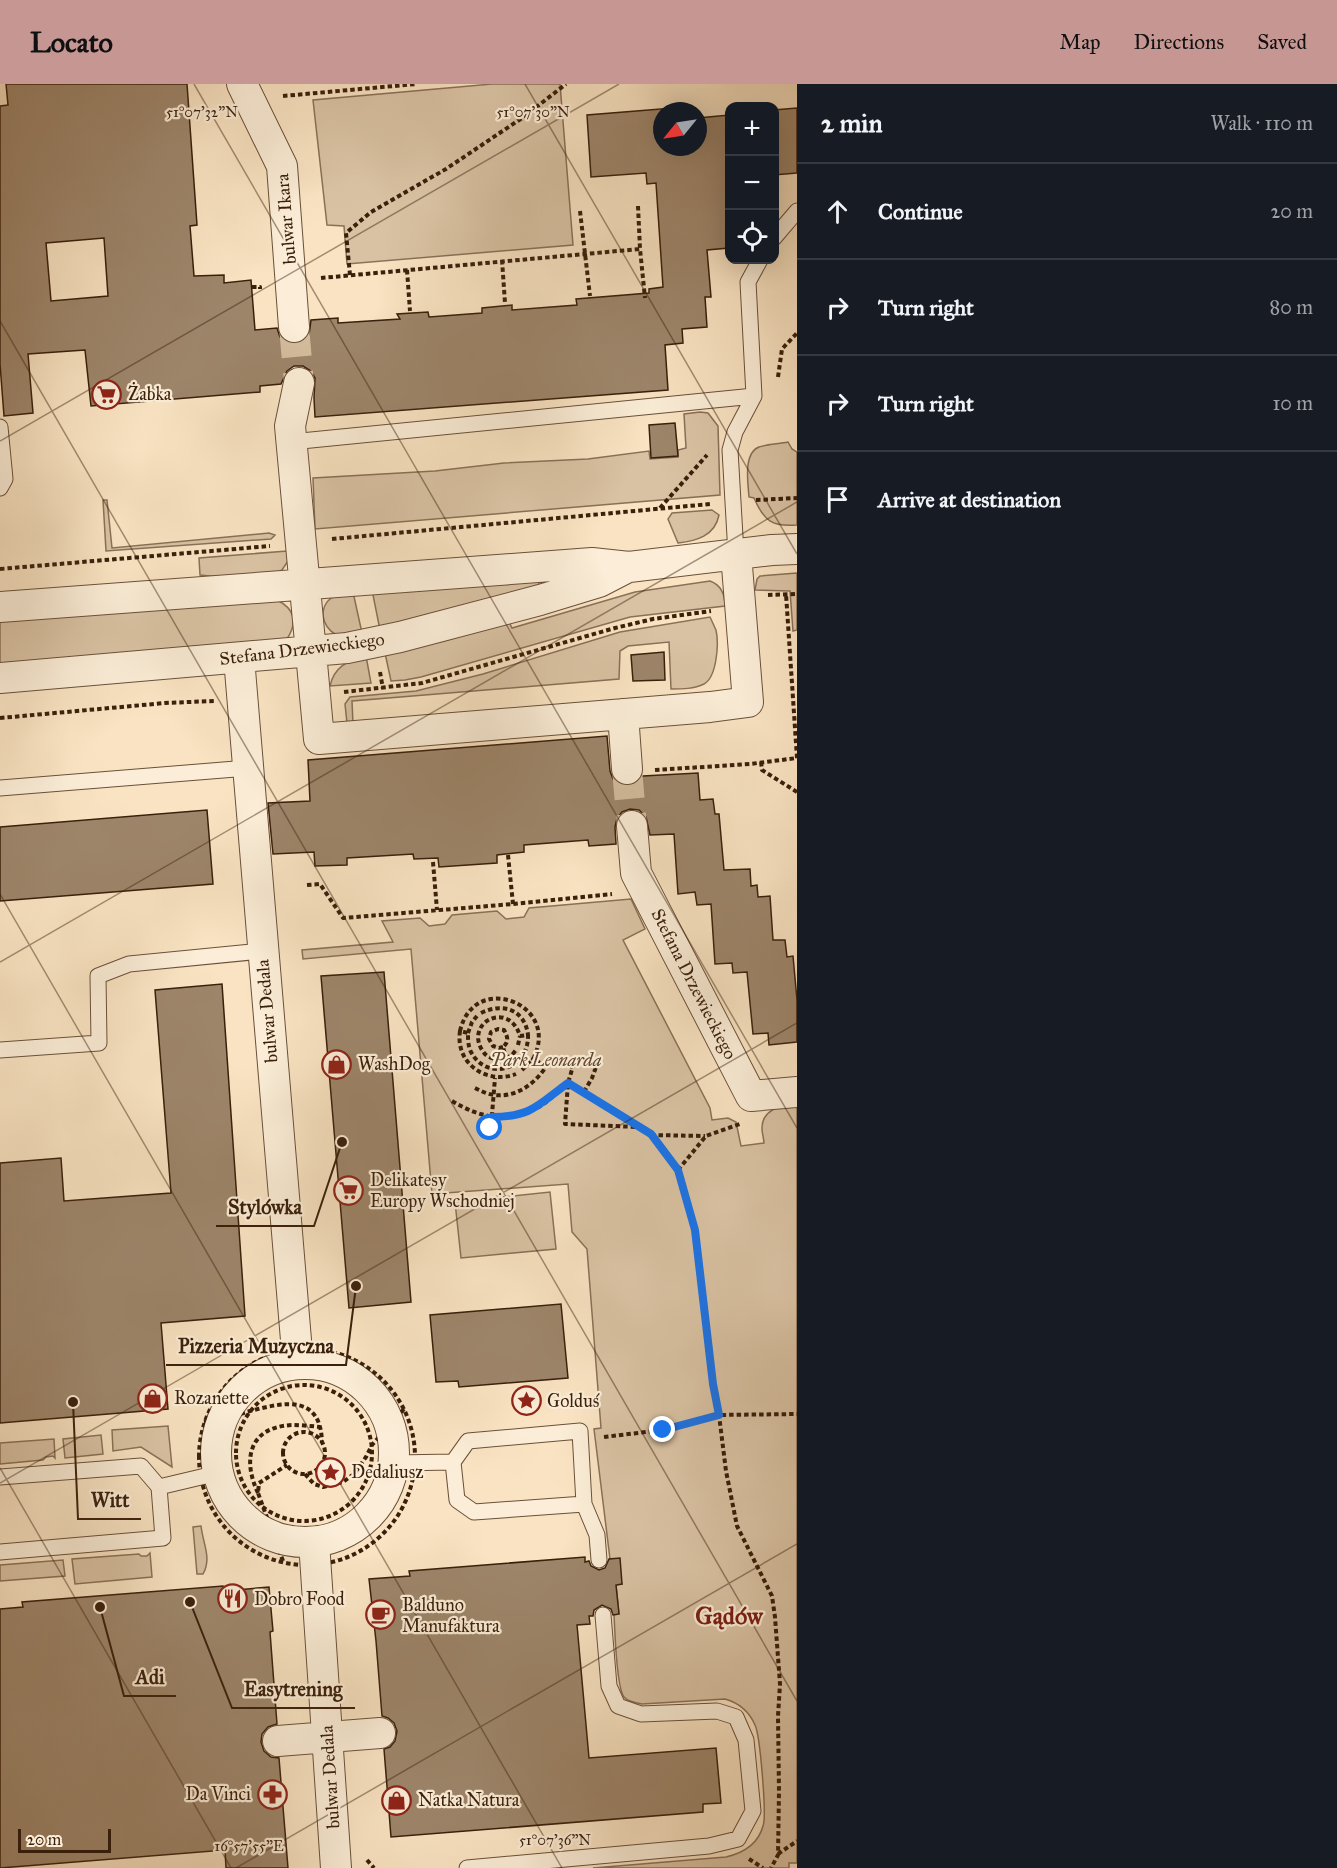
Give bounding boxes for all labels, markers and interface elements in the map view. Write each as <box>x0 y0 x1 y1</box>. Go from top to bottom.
text: Locato <box>30 25 113 60</box>
text: Map <box>1060 29 1101 55</box>
text: Directions <box>1134 29 1224 55</box>
text: Saved <box>1257 29 1307 55</box>
north arrow <box>653 102 707 156</box>
map controls <box>725 102 779 264</box>
button: + <box>725 102 779 156</box>
text: 51°07'32"N <box>166 103 238 121</box>
text: 51°07'30"N <box>496 103 570 121</box>
text: 2 min <box>821 107 882 139</box>
text: Walk · 110 m <box>1210 111 1313 135</box>
button: − <box>725 156 779 210</box>
street label: bulwar Ikara <box>271 172 301 265</box>
icon: ahead <box>821 195 854 228</box>
text: Continue <box>878 198 963 225</box>
text: 20 m <box>1270 199 1313 223</box>
button: locate <box>725 210 779 264</box>
icon: right <box>821 291 854 324</box>
text: Turn right <box>878 294 974 321</box>
text: 80 m <box>1270 295 1313 319</box>
supermarket icon: Żabka <box>91 378 123 410</box>
place label: Żabka <box>128 382 172 405</box>
icon: right <box>821 387 854 420</box>
text: Turn right <box>878 390 974 417</box>
text: 10 m <box>1272 391 1313 415</box>
icon: arrive <box>821 483 854 516</box>
text: Arrive at destination <box>878 486 1061 513</box>
street label: Stefana Drzewieckiego <box>218 628 386 671</box>
street label: Stefana Drzewieckiego <box>646 905 741 1063</box>
street label: bulwar Dedala <box>251 958 282 1064</box>
shop icon: WashDog <box>321 1048 353 1080</box>
park label: Park Leonarda <box>491 1049 602 1071</box>
place label: WashDog <box>358 1053 431 1076</box>
route start <box>476 1114 502 1140</box>
place label: Delikatesy Europy Wschodniej <box>370 1169 515 1212</box>
supermarket icon: Delikatesy Europy Wschodniej <box>333 1174 365 1206</box>
callout: Stylówka <box>216 1188 314 1226</box>
text: Stylówka <box>228 1195 303 1220</box>
callout: Pizzeria Muzyczna <box>166 1327 346 1365</box>
text: Pizzeria Muzyczna <box>178 1334 335 1359</box>
shop icon: Rozanette <box>137 1382 169 1414</box>
place icon: Golduś <box>510 1385 542 1417</box>
place label: Rozanette <box>174 1387 249 1409</box>
place label: Golduś <box>547 1390 600 1412</box>
route end <box>649 1416 675 1442</box>
place icon: Dedaliusz <box>314 1456 346 1488</box>
place label: Dedaliusz <box>351 1461 424 1483</box>
callout: Witt <box>78 1481 141 1519</box>
text: Witt <box>91 1488 130 1512</box>
restaurant icon: Dobro Food <box>217 1583 249 1615</box>
place label: Dobro Food <box>254 1588 345 1610</box>
place label: Balduno Manufaktura <box>402 1594 500 1637</box>
cafe icon: Balduno Manufaktura <box>365 1599 397 1631</box>
district label: Gądów <box>695 1601 764 1631</box>
callout: Adi <box>124 1658 176 1696</box>
text: Adi <box>134 1665 165 1689</box>
callout: Easytrening <box>232 1670 355 1708</box>
text: Easytrening <box>244 1677 343 1702</box>
street label: bulwar Dedala <box>315 1724 345 1830</box>
pharmacy icon: Da Vinci <box>256 1778 288 1810</box>
place label: Da Vinci <box>186 1783 251 1805</box>
shop icon: Natka Natura <box>381 1784 413 1816</box>
place label: Natka Natura <box>418 1789 520 1811</box>
scale bar <box>18 1826 111 1854</box>
text: 20 m <box>27 1830 61 1849</box>
text: 51°07'36"N <box>519 1831 591 1849</box>
text: 16°57'55"E <box>214 1837 284 1855</box>

